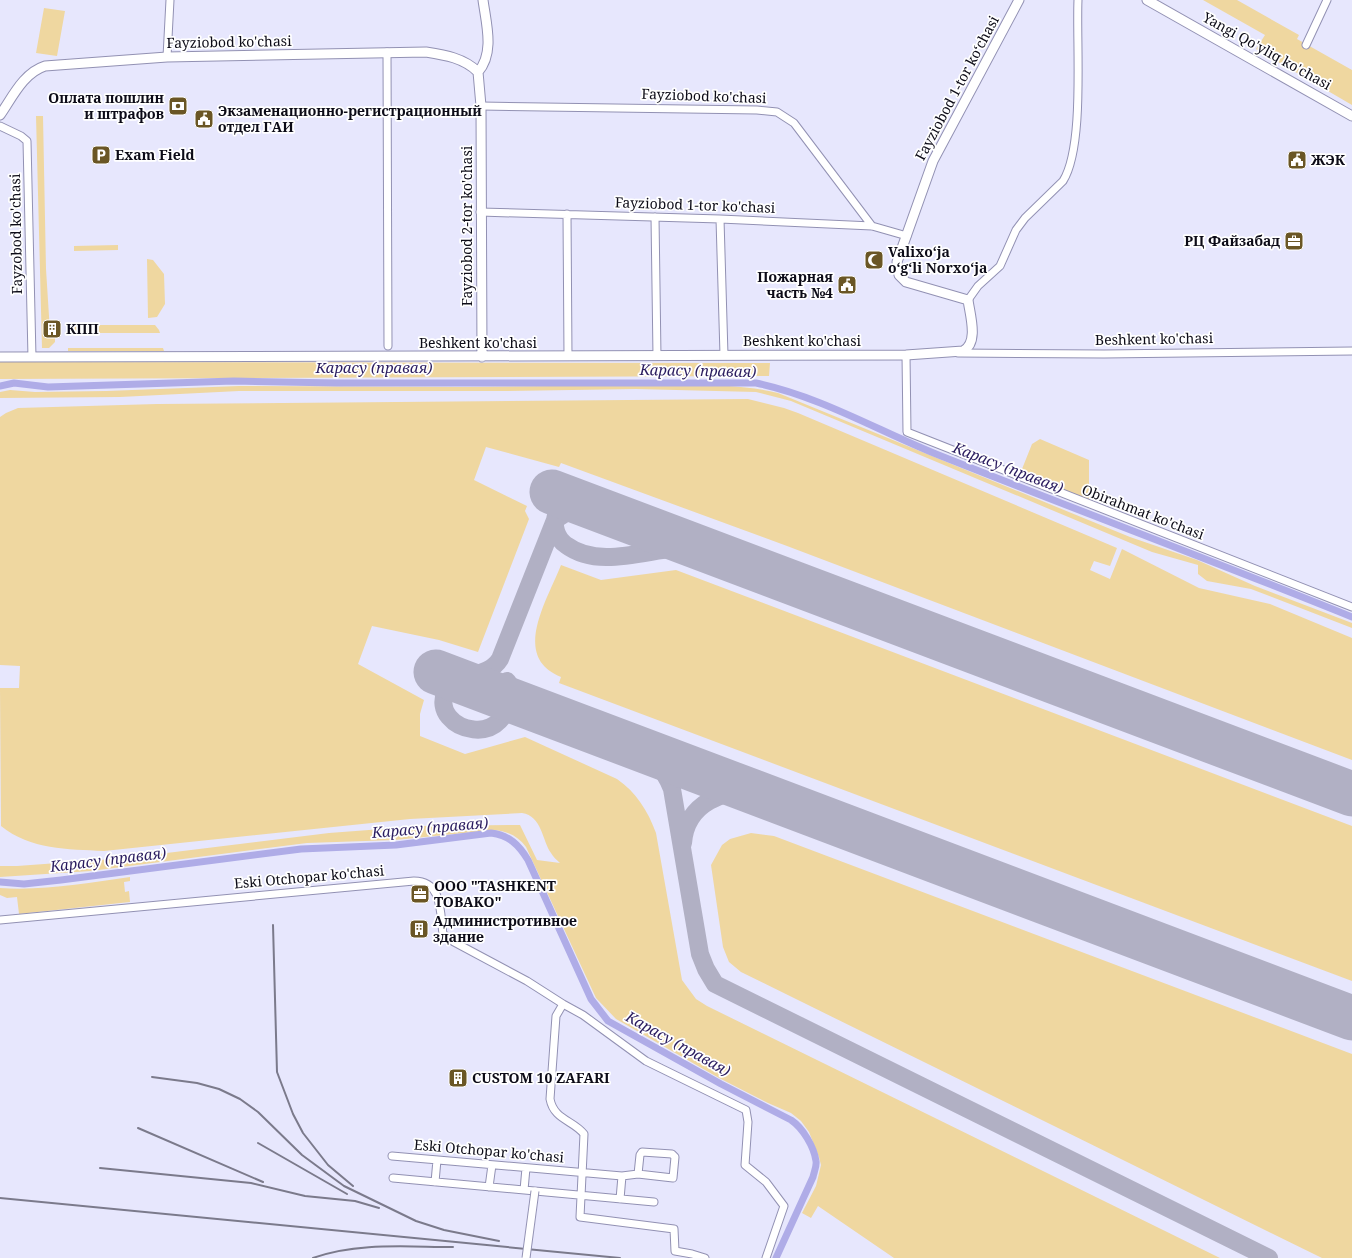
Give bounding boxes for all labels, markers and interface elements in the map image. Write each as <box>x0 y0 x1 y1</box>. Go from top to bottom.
street label: Yangi Qo'yliq ko'chasi <box>1199 7 1335 94</box>
street label: Fayziobod 1-tor koʻchasi <box>910 12 1003 163</box>
street label: Fayziobod ko'chasi <box>166 31 292 52</box>
street label: Fayziobod ko'chasi <box>641 84 767 107</box>
place label: Оплата пошлин и штрафов <box>48 88 165 123</box>
bank icon: Оплата пошлин и штрафов <box>167 95 189 117</box>
place label: Экзаменационно-регистрационный отдел ГАИ <box>218 101 482 136</box>
public building icon: Экзаменационно-регистрационный отдел ГАИ <box>193 108 215 130</box>
parking icon: Exam Field <box>90 144 112 166</box>
place label: Exam Field <box>115 145 195 164</box>
street label: Fayziobod 2-tor ko'chasi <box>457 145 476 306</box>
public building icon: ЖЭК <box>1286 149 1308 171</box>
place label: ЖЭК <box>1311 150 1346 169</box>
street label: Fayzobod ko'chasi <box>5 173 26 294</box>
street label: Fayziobod 1-tor ko'chasi <box>614 192 776 217</box>
office icon: РЦ Файзабад <box>1283 230 1305 252</box>
place label: РЦ Файзабад <box>1184 231 1280 250</box>
place label: Valixoʻja oʻgʻli Norxoʻja <box>888 242 988 277</box>
mosque icon: Valixoʻja oʻgʻli Norxoʻja <box>863 249 885 271</box>
place label: Пожарная часть №4 <box>757 267 833 302</box>
public building icon: Пожарная часть №4 <box>836 274 858 296</box>
building icon: КПП <box>41 318 63 340</box>
place label: КПП <box>66 319 99 338</box>
street label: Beshkent ko'chasi <box>1095 328 1214 349</box>
street label: Beshkent ko'chasi <box>743 331 862 350</box>
street label: Beshkent ko'chasi <box>419 333 538 352</box>
water label: Карасу (правая) <box>315 357 432 377</box>
water label: Карасу (правая) <box>638 359 757 381</box>
water label: Карасу (правая) <box>949 436 1066 497</box>
street label: Obirahmat ko'chasi <box>1079 479 1207 544</box>
water label: Карасу (правая) <box>370 812 489 842</box>
water label: Карасу (правая) <box>48 842 167 876</box>
street label: Eski Otchopar ko'chasi <box>233 860 385 893</box>
place label: OOO "TASHKENT TOBAKO" <box>434 876 556 911</box>
office icon: OOO "TASHKENT TOBAKO" <box>409 883 431 905</box>
place label: Администротивное здание <box>433 911 577 946</box>
building icon: Администротивное здание <box>408 918 430 940</box>
water label: Карасу (правая) <box>622 1006 734 1080</box>
building icon: CUSTOM 10 ZAFARI <box>447 1067 469 1089</box>
place label: CUSTOM 10 ZAFARI <box>472 1068 610 1087</box>
street label: Eski Otchopar ko'chasi <box>413 1134 565 1167</box>

